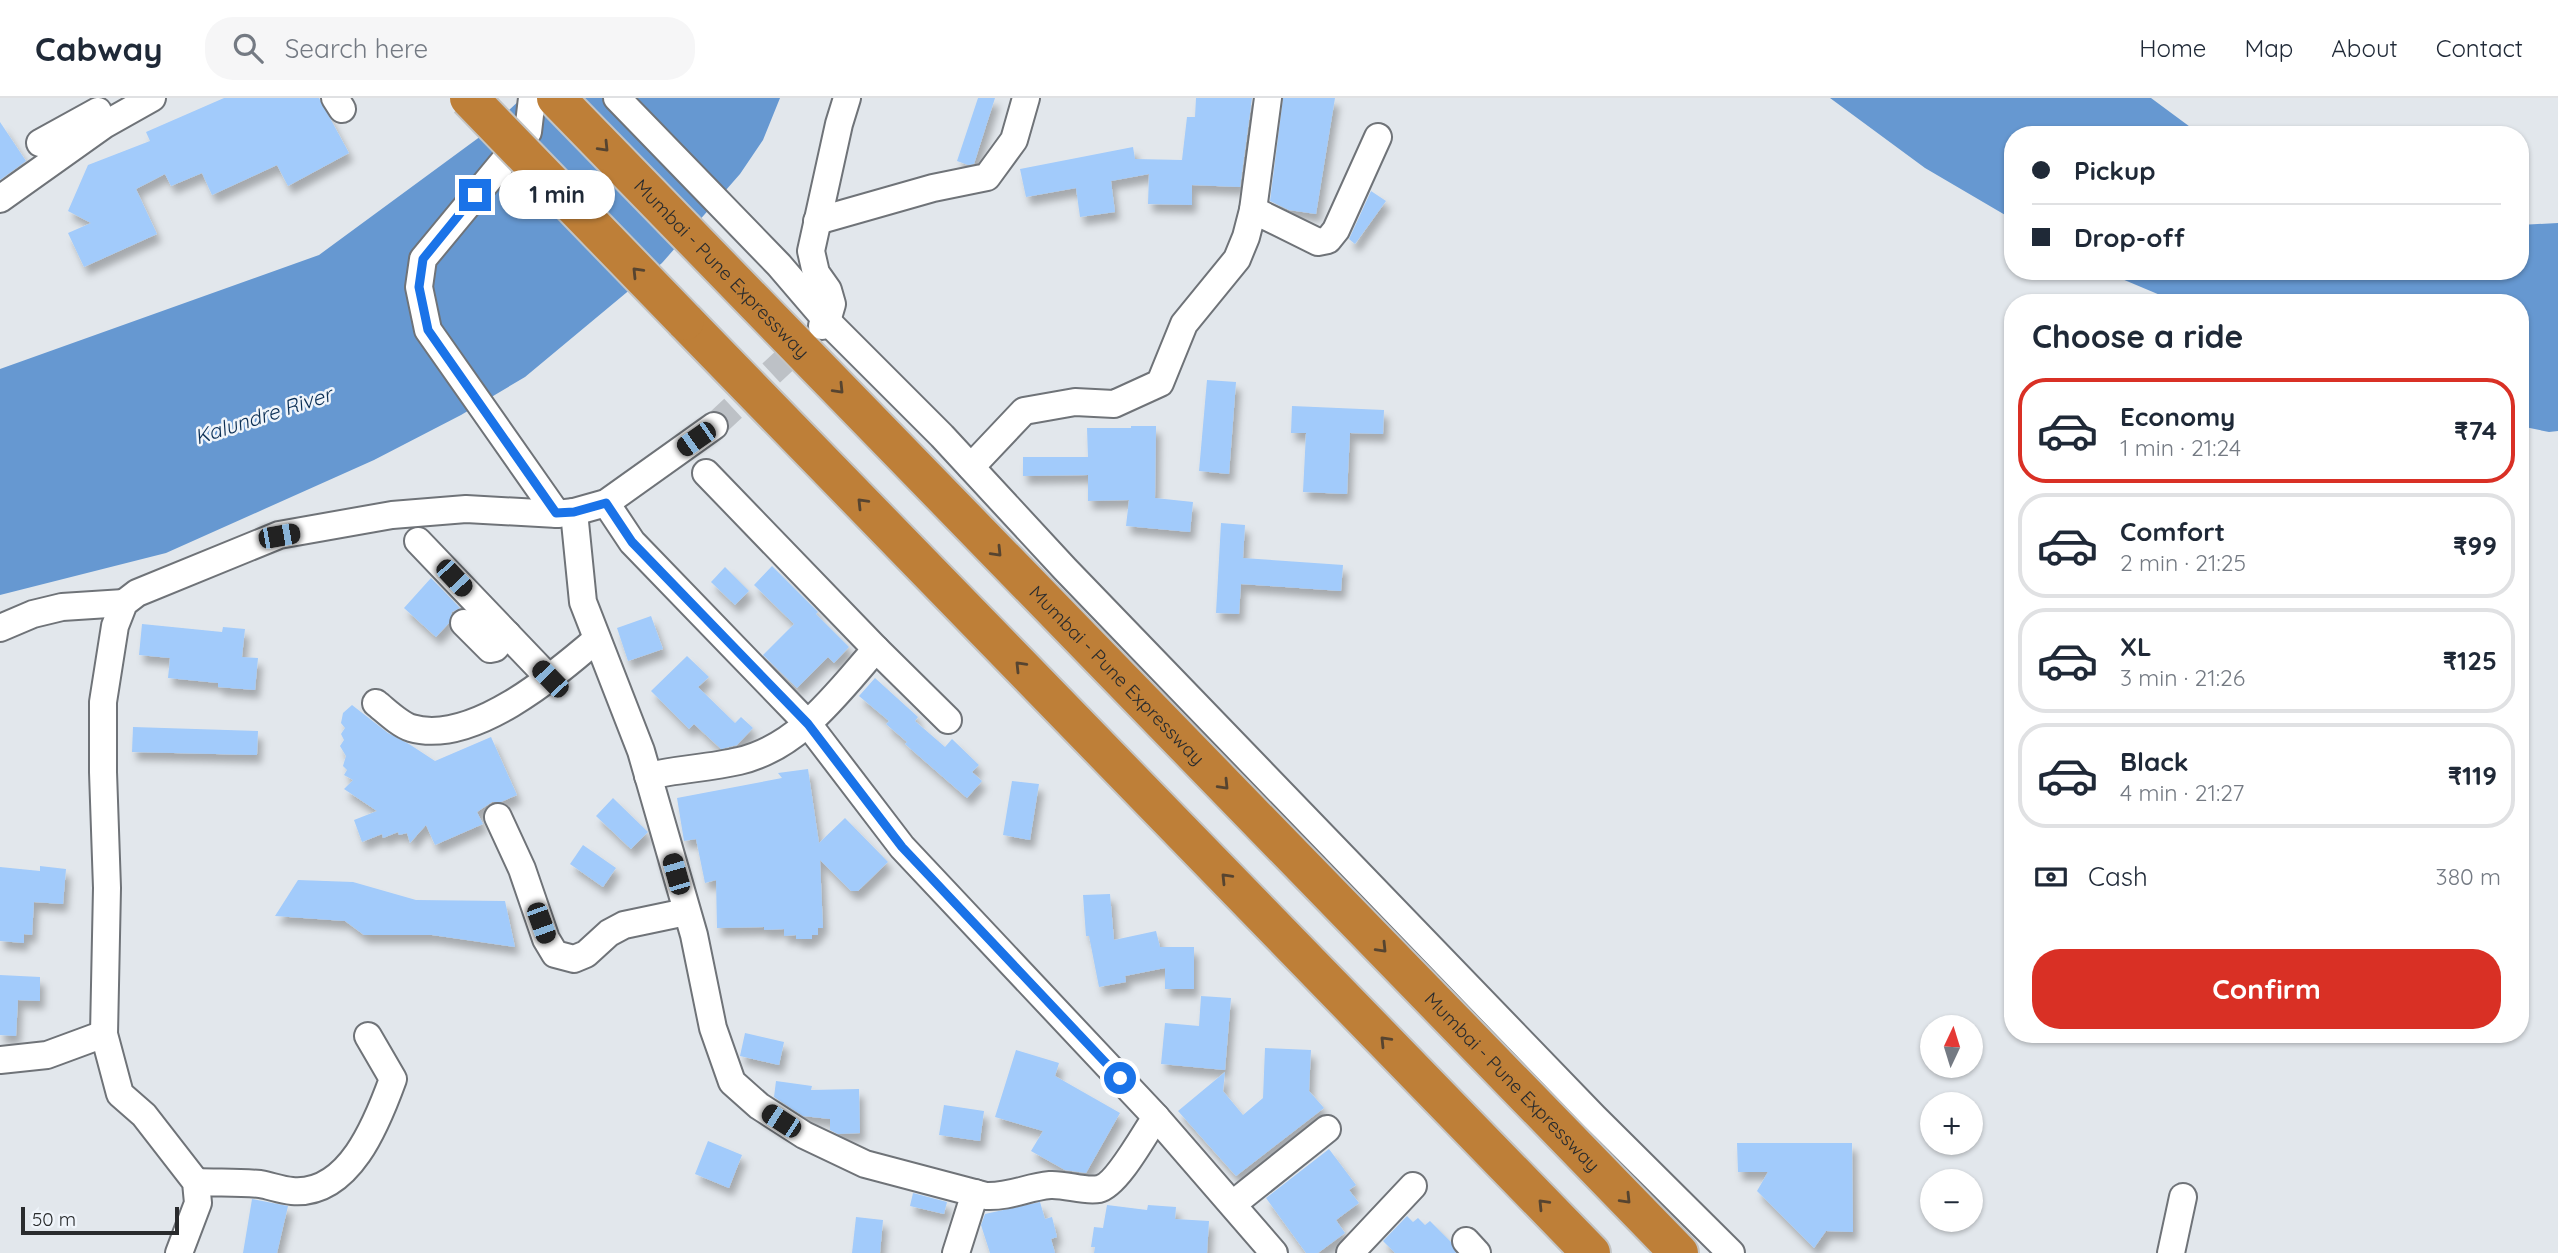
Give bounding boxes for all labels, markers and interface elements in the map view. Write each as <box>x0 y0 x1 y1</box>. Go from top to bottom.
search box <box>205 17 695 80</box>
text: Cabway <box>35 28 163 69</box>
icon: search <box>229 29 267 67</box>
text: Search here <box>285 32 428 65</box>
text: Home <box>2139 33 2206 63</box>
text: Map <box>2244 33 2293 63</box>
text: About <box>2331 33 2398 63</box>
text: Contact <box>2436 33 2523 63</box>
one-way arrow <box>595 139 608 152</box>
text: Pickup <box>2074 154 2156 187</box>
callout: 1 min <box>500 170 615 220</box>
street label: Mumbai - Pune Expressway <box>629 174 815 364</box>
route end <box>459 179 491 211</box>
text: 1 min <box>529 180 585 209</box>
text: Drop-off <box>2074 221 2185 254</box>
one-way arrow <box>633 267 646 280</box>
text: Choose a ride <box>2032 316 2244 356</box>
water label: Kalundre River <box>191 380 338 449</box>
one-way arrow <box>830 380 843 393</box>
icon: car <box>2036 399 2099 462</box>
text: Economy <box>2120 400 2235 433</box>
text: ₹74 <box>2454 414 2497 447</box>
car <box>673 418 720 460</box>
text: 1 min · 21:24 <box>2120 433 2241 462</box>
one-way arrow <box>857 498 870 511</box>
icon: car <box>2036 514 2099 577</box>
text: Comfort <box>2120 515 2225 548</box>
car <box>257 522 302 550</box>
text: ₹99 <box>2453 529 2497 562</box>
one-way arrow <box>989 543 1002 556</box>
text: 2 min · 21:25 <box>2120 548 2246 577</box>
car <box>432 555 477 601</box>
street label: Mumbai - Pune Expressway <box>1024 580 1210 770</box>
icon: car <box>2036 629 2099 692</box>
text: XL <box>2120 630 2152 663</box>
text: ₹125 <box>2443 644 2497 677</box>
car <box>528 657 573 701</box>
one-way arrow <box>1016 661 1029 674</box>
text: 3 min · 21:26 <box>2120 663 2245 692</box>
icon: car <box>2036 744 2099 807</box>
text: Black <box>2120 745 2189 778</box>
text: ₹119 <box>2448 759 2497 792</box>
one-way arrow <box>1215 776 1228 789</box>
text: 4 min · 21:27 <box>2120 778 2244 807</box>
car <box>661 851 692 897</box>
icon: cash <box>2032 858 2070 896</box>
text: Cash <box>2088 860 2148 893</box>
text: 380 m <box>2436 862 2501 891</box>
one-way arrow <box>1222 873 1235 886</box>
car <box>524 900 559 946</box>
one-way arrow <box>1374 940 1387 953</box>
button: Confirm <box>2032 949 2501 1029</box>
street label: Mumbai - Pune Expressway <box>1420 987 1605 1177</box>
north arrow <box>1920 1015 1983 1078</box>
map controls <box>1920 1015 1983 1232</box>
one-way arrow <box>1380 1036 1393 1049</box>
route start <box>1104 1062 1136 1094</box>
button: + <box>1920 1092 1983 1155</box>
car <box>758 1101 805 1141</box>
button: − <box>1920 1169 1983 1232</box>
one-way arrow <box>1618 1191 1631 1204</box>
one-way arrow <box>1539 1199 1552 1212</box>
scale bar <box>21 1204 178 1236</box>
text: 50 m <box>32 1207 76 1231</box>

